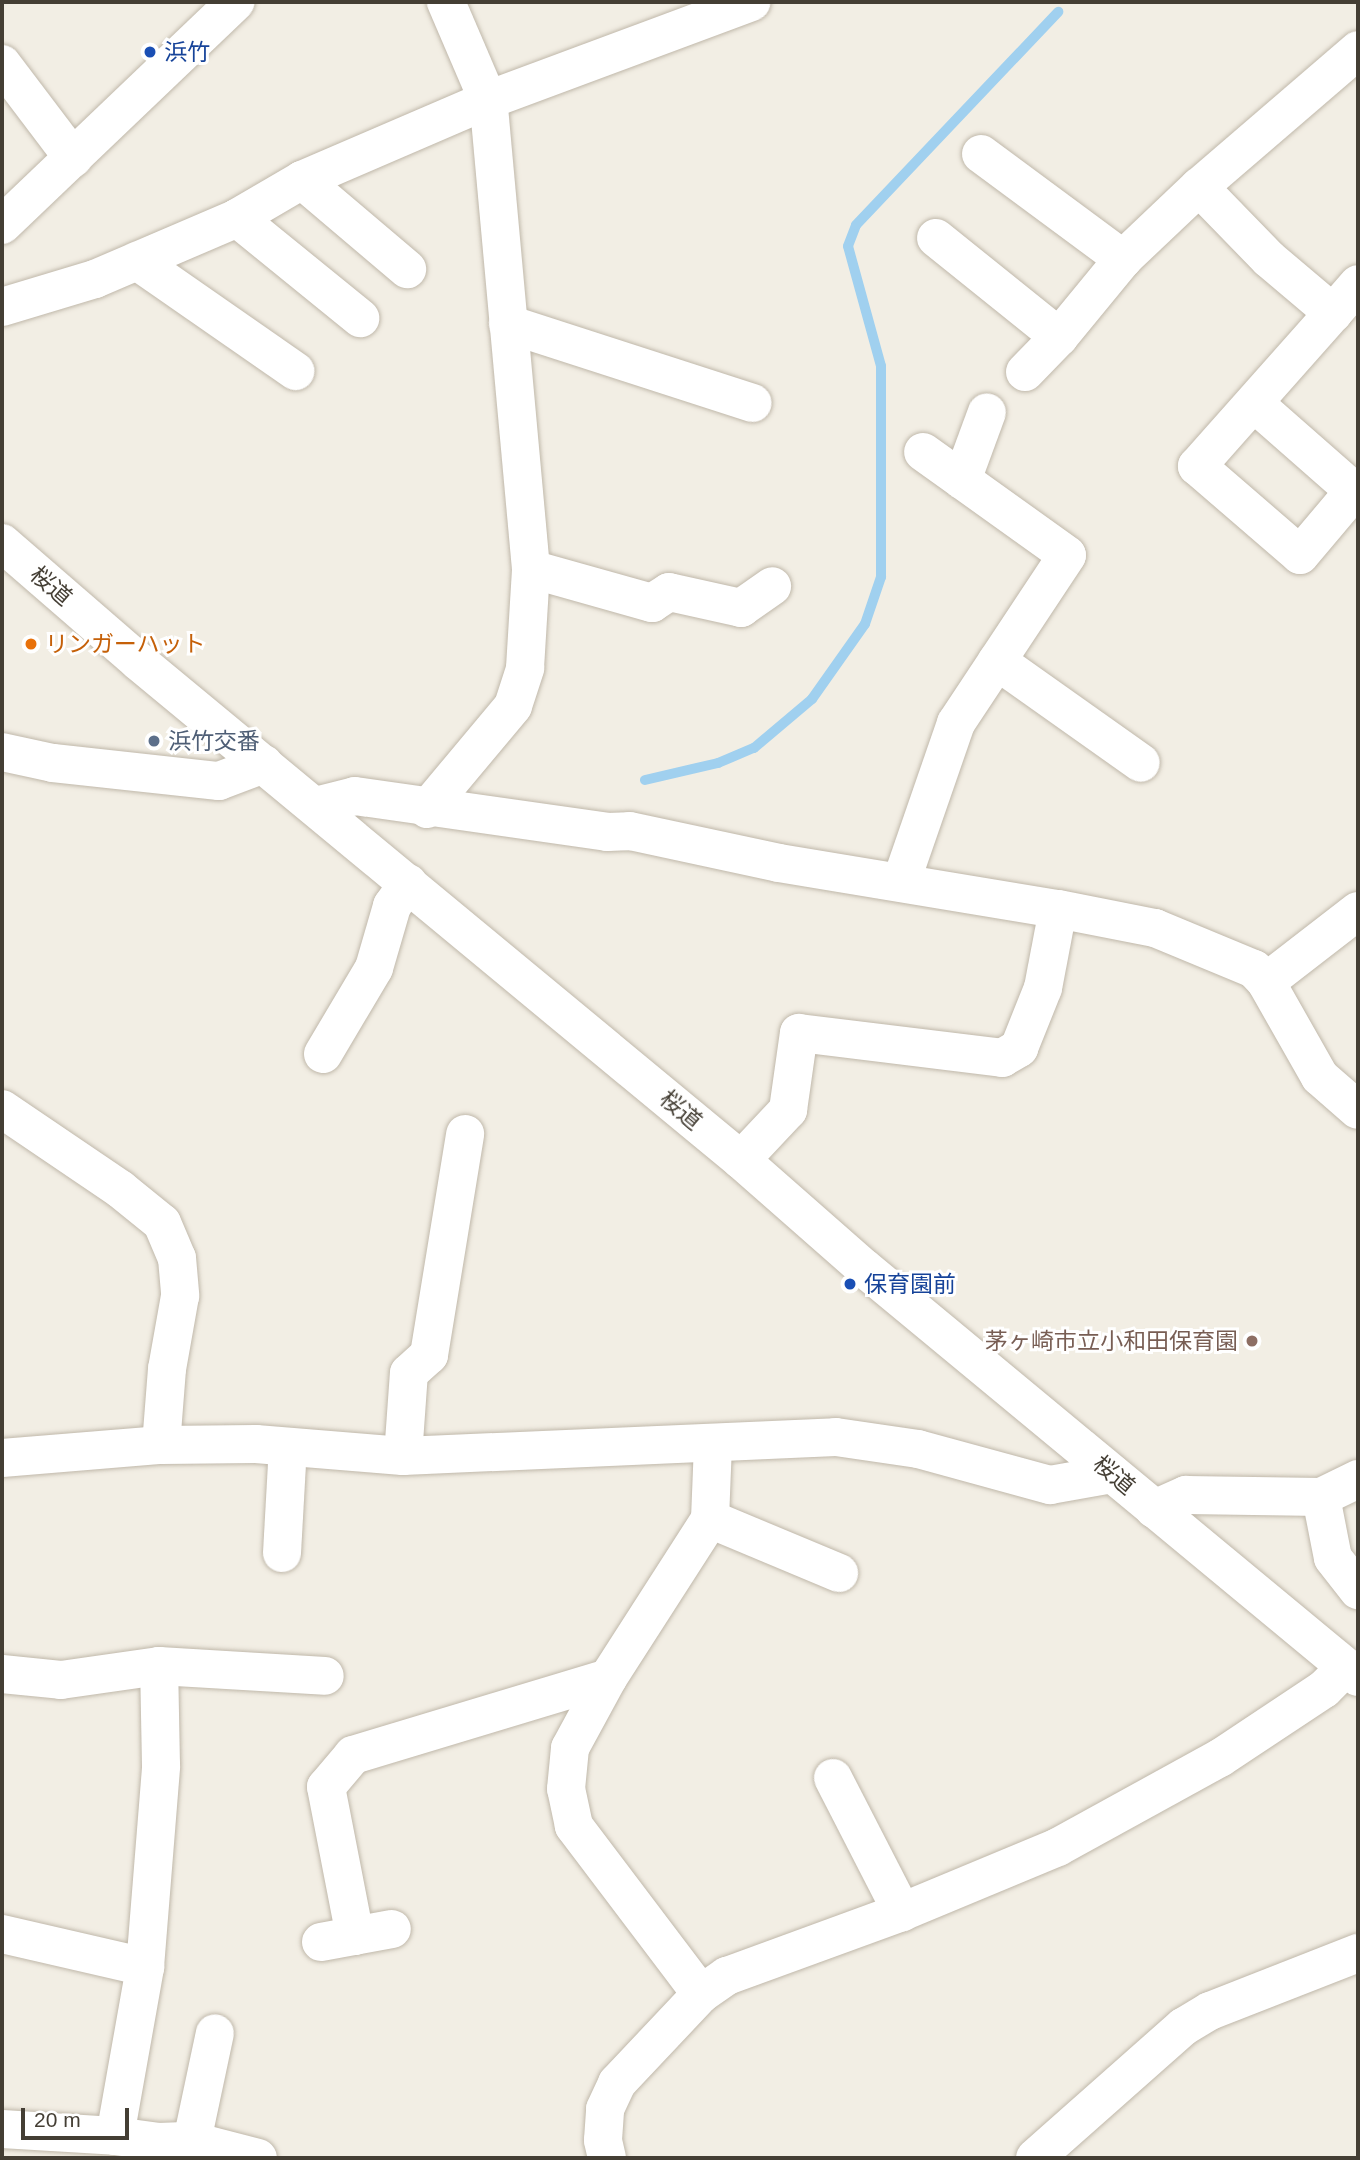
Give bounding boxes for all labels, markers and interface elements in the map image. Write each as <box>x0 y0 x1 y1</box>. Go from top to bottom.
place label: 浜竹 <box>164 38 210 66</box>
marker: 浜竹 <box>142 44 158 60</box>
street label: 桜道 <box>25 560 77 612</box>
place label: リンガーハット <box>45 630 206 658</box>
marker: リンガーハット <box>23 636 39 652</box>
place label: 浜竹交番 <box>168 727 260 755</box>
marker: 浜竹交番 <box>146 733 162 749</box>
street label: 桜道 <box>655 1085 707 1135</box>
place label: 保育園前 <box>864 1270 956 1298</box>
marker: 保育園前 <box>842 1276 858 1292</box>
place label: 茅ヶ崎市立小和田保育園 <box>985 1327 1238 1355</box>
marker: 茅ヶ崎市立小和田保育園 <box>1244 1333 1260 1349</box>
street label: 桜道 <box>1088 1450 1140 1500</box>
scale bar <box>24 2094 133 2138</box>
text: 20 m <box>34 2108 81 2131</box>

